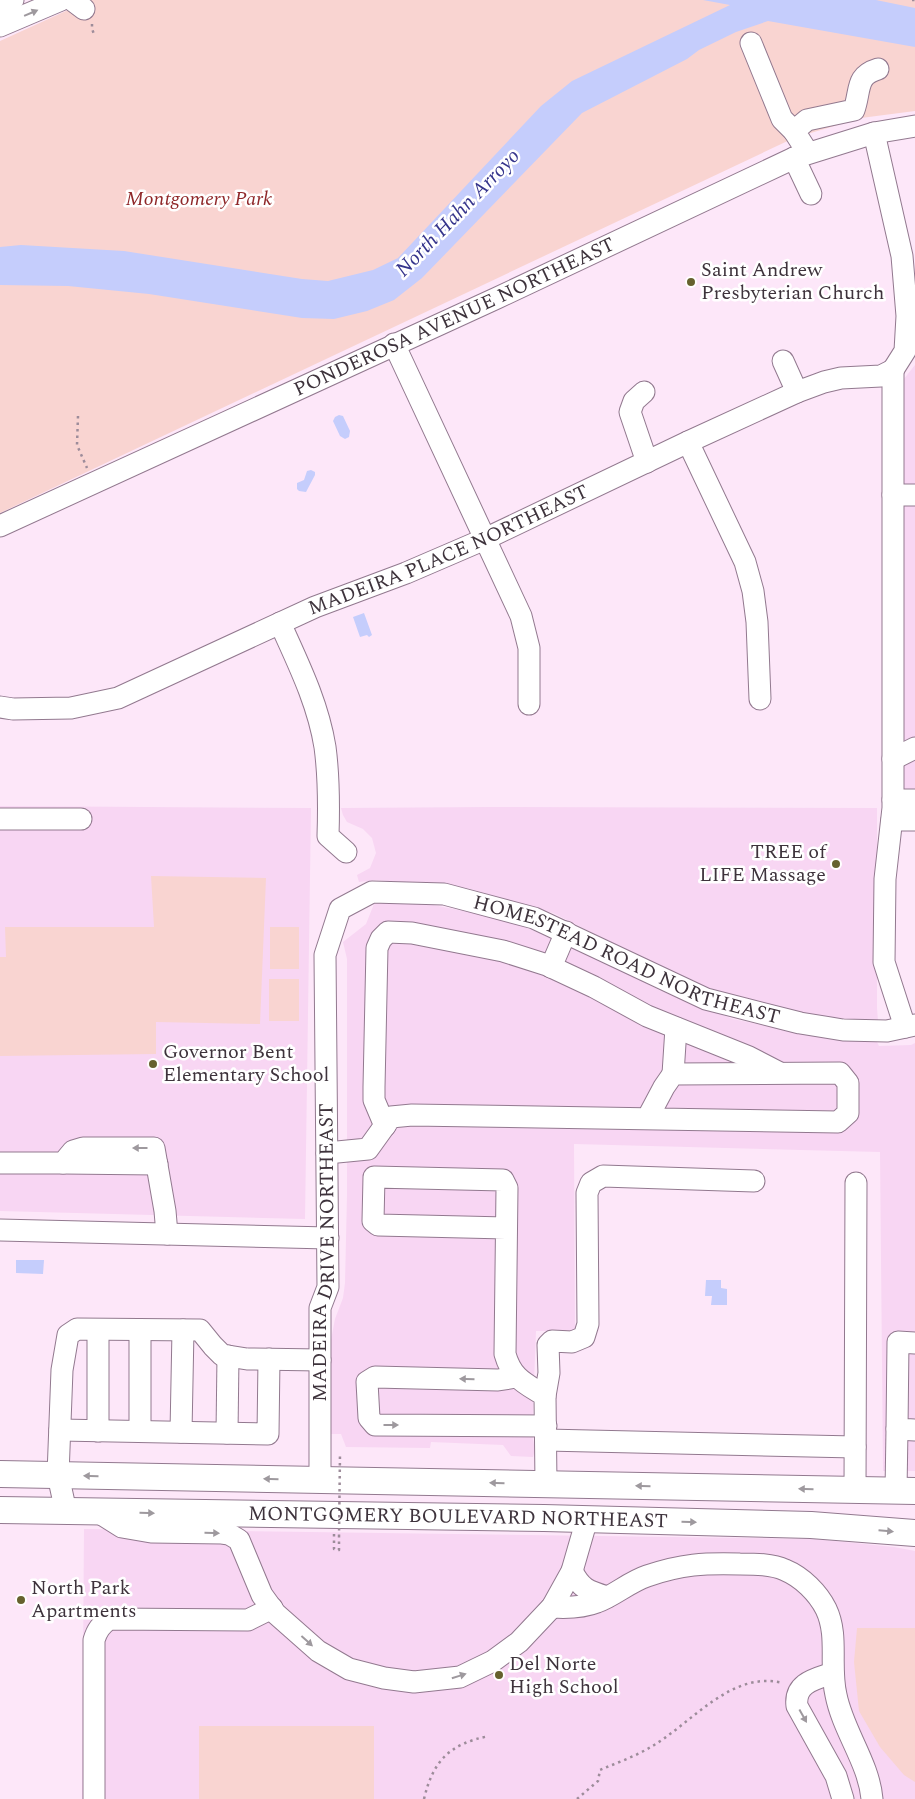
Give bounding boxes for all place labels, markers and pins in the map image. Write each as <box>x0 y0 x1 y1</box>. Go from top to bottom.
place label: Saint Andrew Presbyterian Church <box>701 255 884 308</box>
marker: Saint Andrew Presbyterian Church <box>685 276 697 288</box>
place label: TREE of LIFE Massage <box>699 837 828 890</box>
marker: TREE of LIFE Massage <box>830 858 842 870</box>
place label: Governor Bent Elementary School <box>163 1037 329 1090</box>
marker: Governor Bent Elementary School <box>147 1058 159 1070</box>
place label: North Park Apartments <box>31 1573 137 1626</box>
marker: North Park Apartments <box>15 1594 27 1606</box>
place label: Del Norte High School <box>509 1649 619 1702</box>
marker: Del Norte High School <box>493 1669 505 1681</box>

